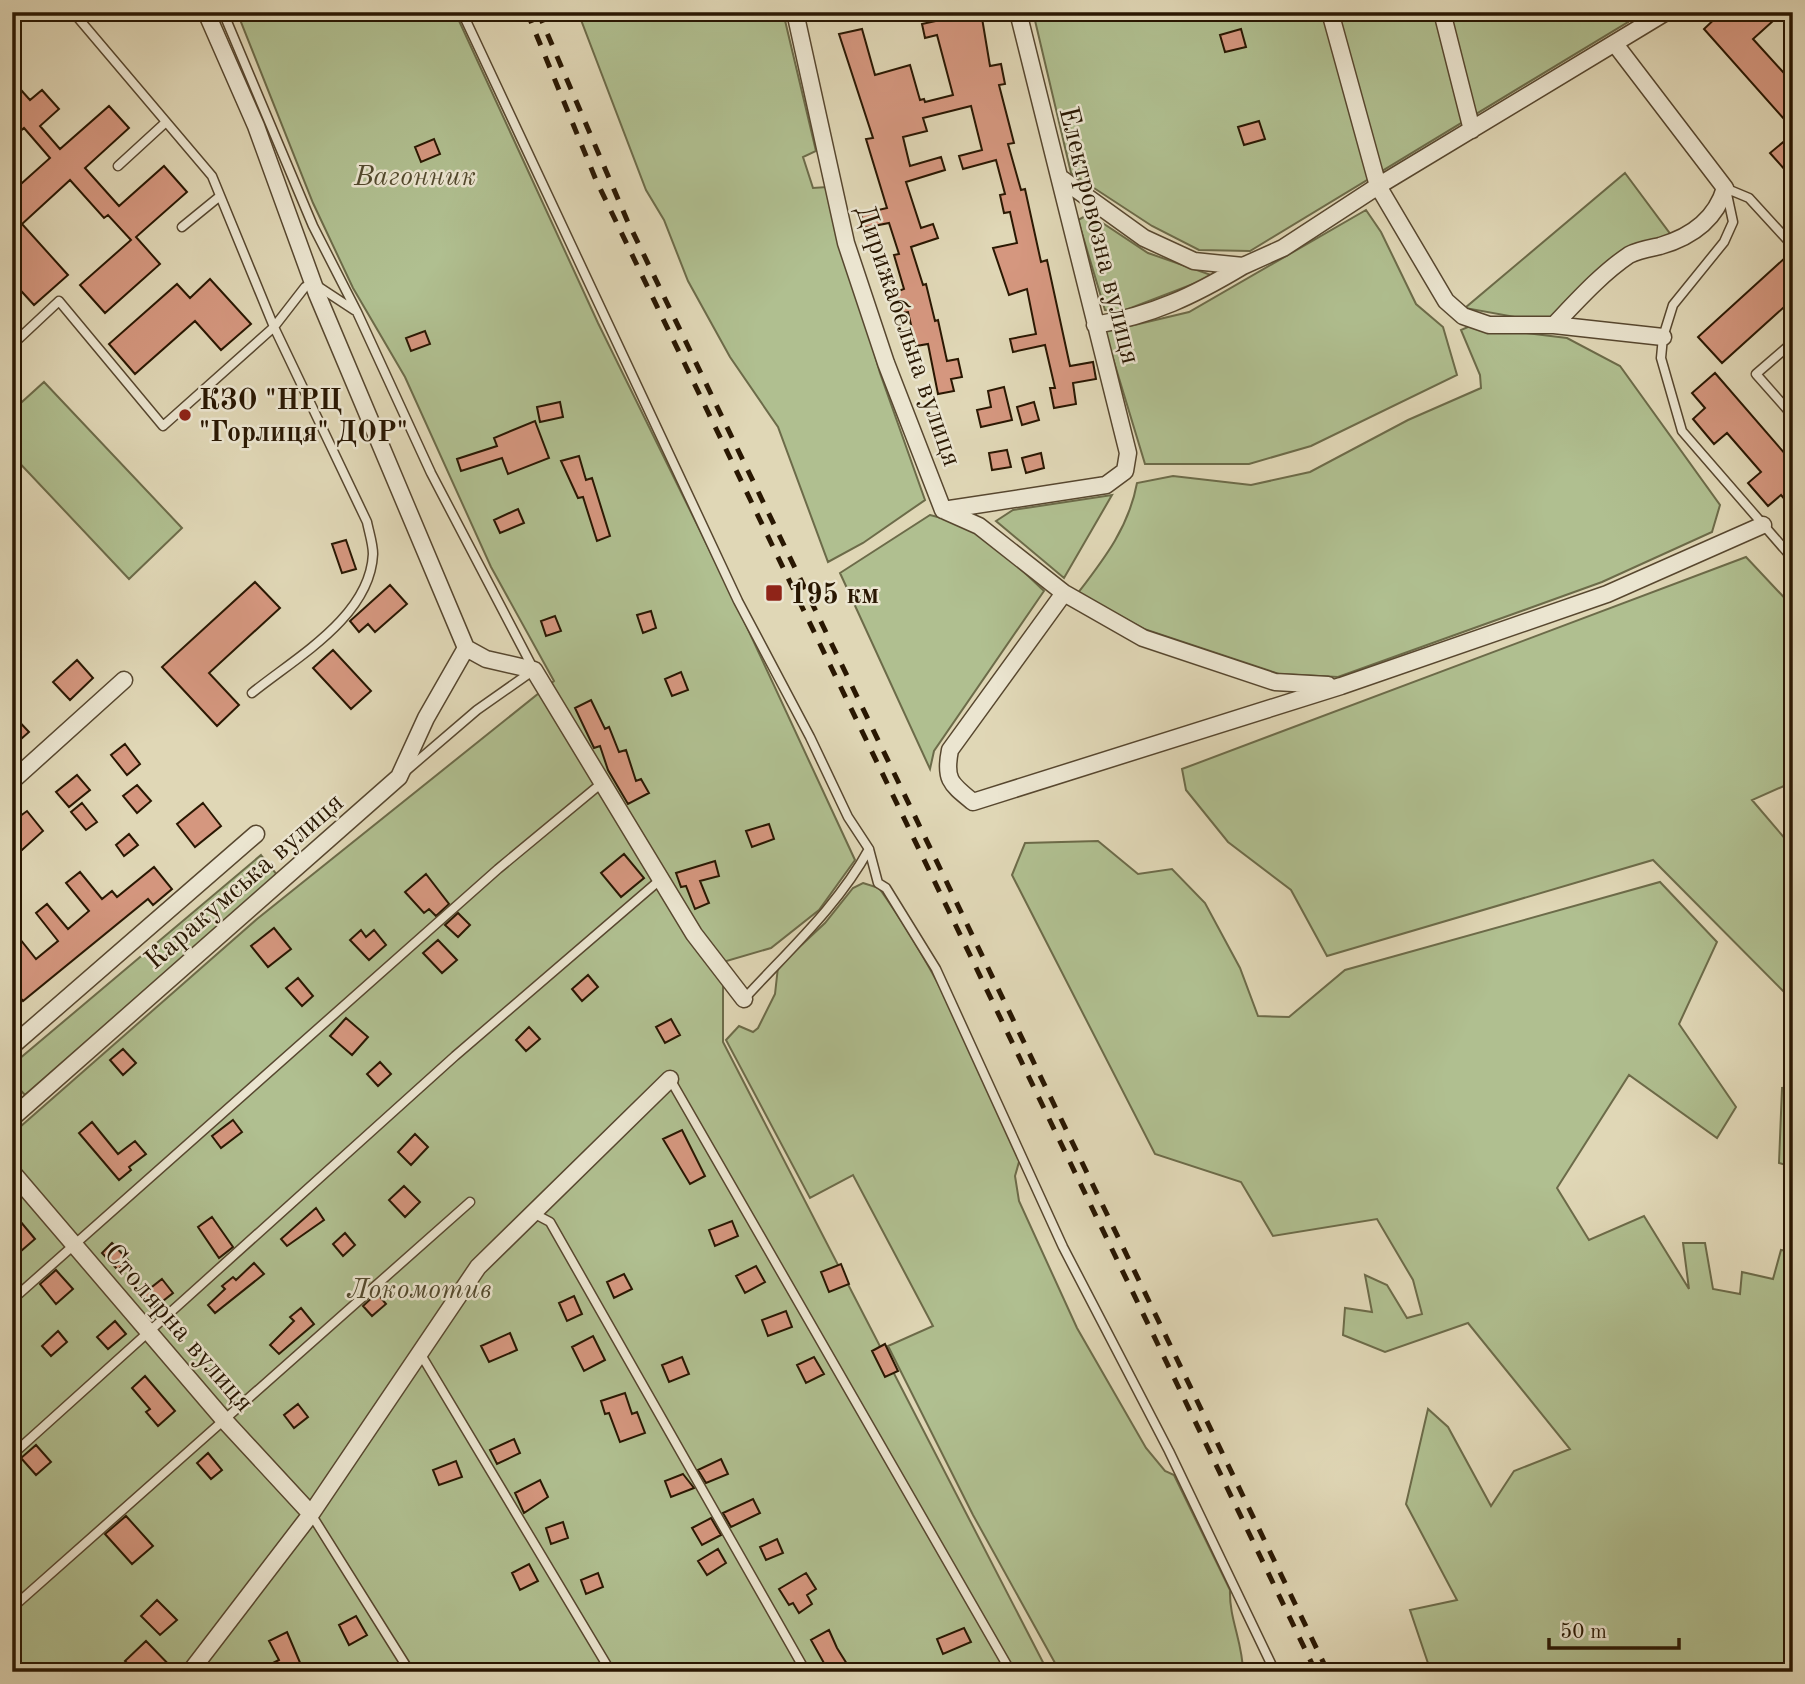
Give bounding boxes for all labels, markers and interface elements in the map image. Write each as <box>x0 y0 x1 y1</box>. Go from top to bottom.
street label: Електровозна вулиця <box>1053 104 1144 367</box>
park label: Вагонник <box>353 164 476 192</box>
street label: Дирижабельна вулиця <box>849 202 965 470</box>
place label: КЗО "НРЦ "Горлиця" ДОР" <box>199 387 408 448</box>
marker: КЗО "НРЦ "Горлиця" ДОР" <box>177 407 193 423</box>
place label: 195 км <box>790 582 879 610</box>
marker: 195 км <box>764 583 784 603</box>
street label: Каракумська вулиця <box>140 789 350 976</box>
street label: Столярна вулиця <box>98 1240 258 1418</box>
park label: Локомотив <box>346 1277 492 1305</box>
scale bar <box>1549 1607 1679 1651</box>
text: 50 m <box>1560 1622 1607 1643</box>

